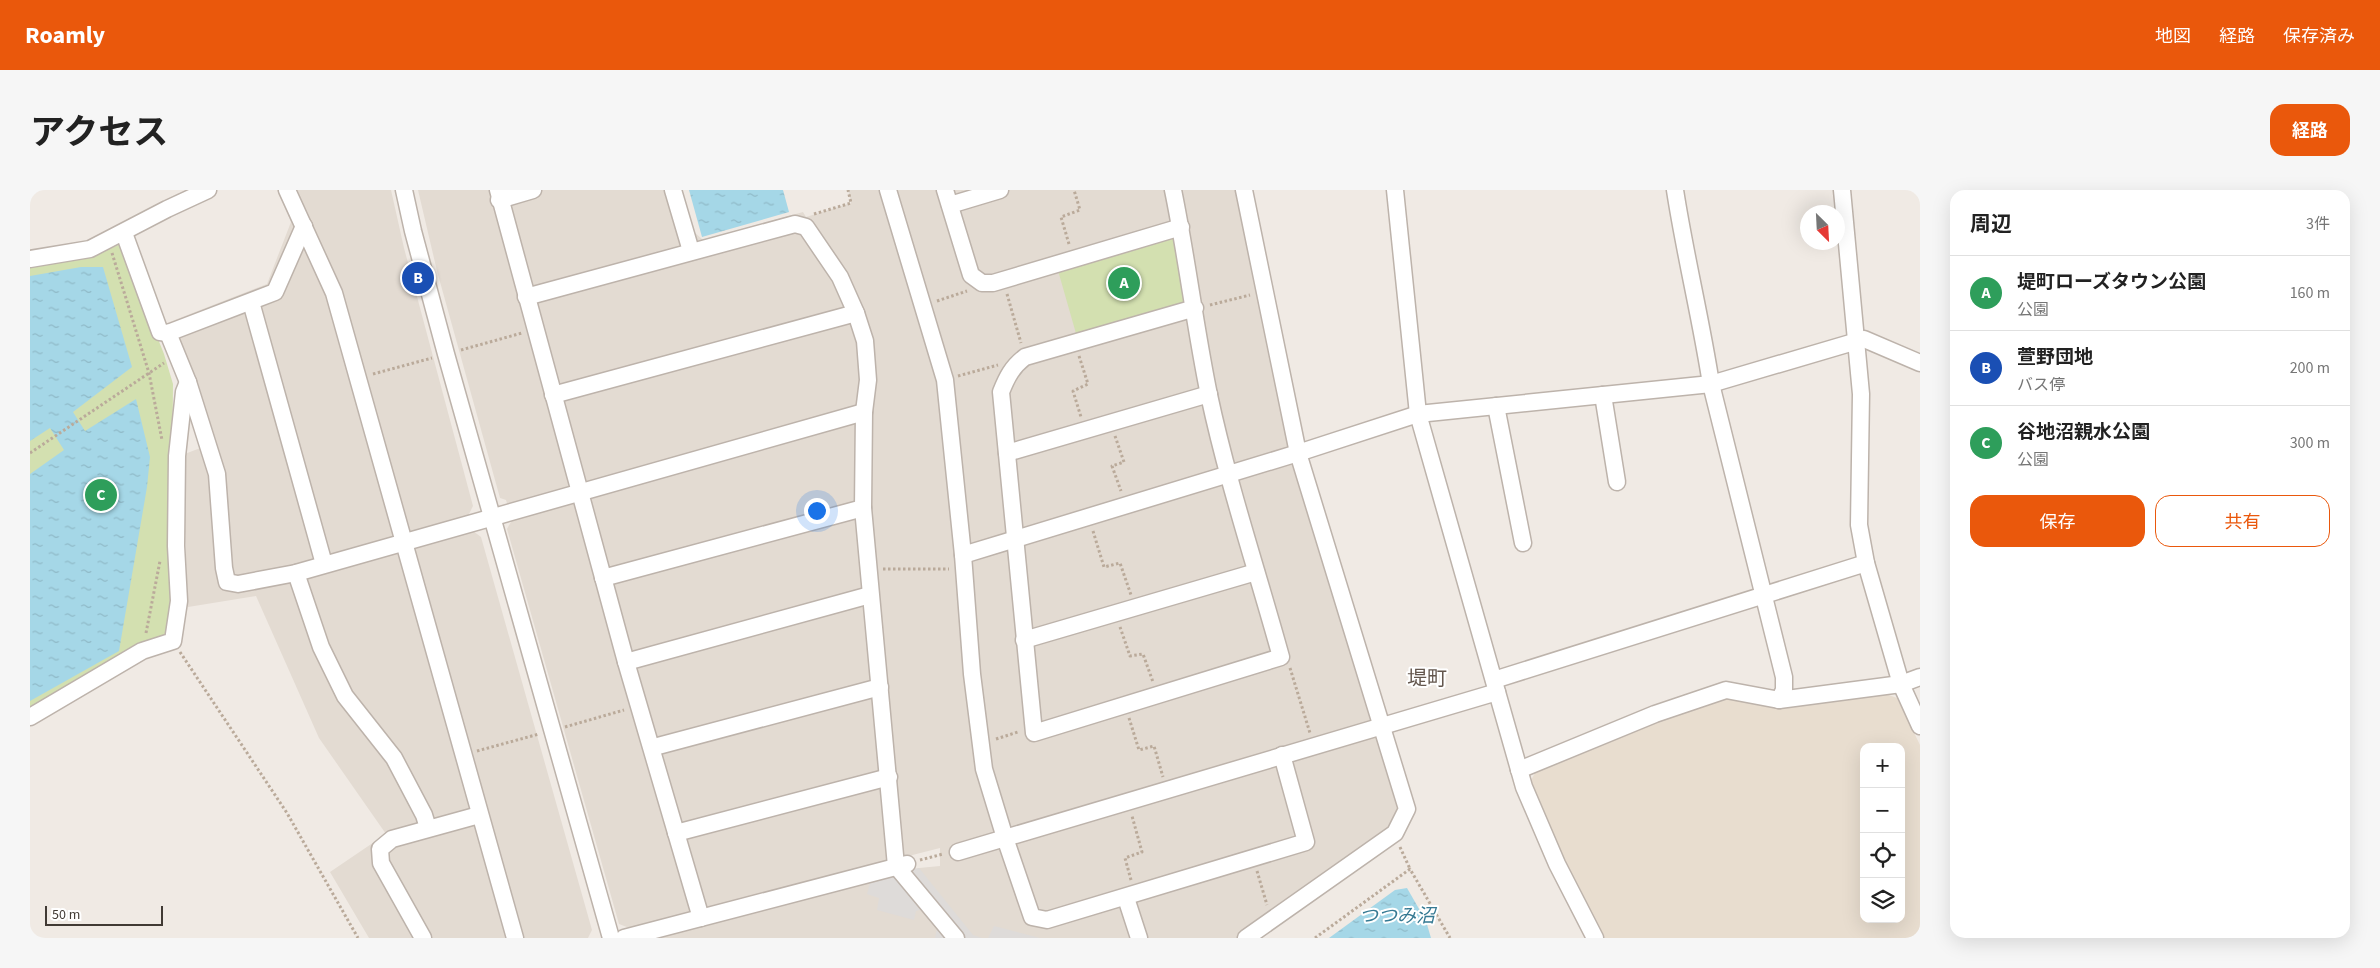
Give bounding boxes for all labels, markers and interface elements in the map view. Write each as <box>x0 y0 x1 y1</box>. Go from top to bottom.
text: Roamly <box>25 18 105 53</box>
text: 地図 <box>2155 24 2191 49</box>
text: 経路 <box>2219 24 2255 49</box>
text: 保存済み <box>2283 24 2355 49</box>
button: 経路 <box>2270 104 2350 156</box>
text: アクセス <box>30 108 168 158</box>
north arrow <box>1800 205 1845 250</box>
text: 周辺 <box>1970 209 2012 239</box>
text: 3件 <box>2306 213 2330 235</box>
pin: B <box>402 259 434 297</box>
pin: A <box>1108 264 1140 302</box>
text: 堤町ローズタウン公園 <box>2017 269 2206 296</box>
text: A <box>1981 282 1991 304</box>
text: 160 m <box>2290 282 2330 304</box>
text: 公園 <box>2017 299 2049 321</box>
text: 萱野団地 <box>2017 344 2093 371</box>
text: B <box>1981 357 1991 379</box>
text: 200 m <box>2290 357 2330 379</box>
text: バス停 <box>2017 374 2065 396</box>
text: 谷地沼親水公園 <box>2017 419 2150 446</box>
text: C <box>1981 432 1991 454</box>
text: 300 m <box>2290 432 2330 454</box>
text: 公園 <box>2017 449 2049 471</box>
pin: C <box>85 476 117 514</box>
button: 保存 <box>1970 495 2145 547</box>
button: 共有 <box>2155 495 2330 547</box>
your location <box>804 498 830 524</box>
district label: 堤町 <box>1407 665 1447 693</box>
map controls <box>1860 743 1905 923</box>
button: + <box>1860 743 1905 788</box>
button: − <box>1860 788 1905 833</box>
button: locate <box>1860 833 1905 878</box>
button: layers <box>1860 878 1905 923</box>
scale bar <box>45 903 162 926</box>
water label: つつみ沼 <box>1359 903 1438 930</box>
text: 50 m <box>52 905 80 925</box>

